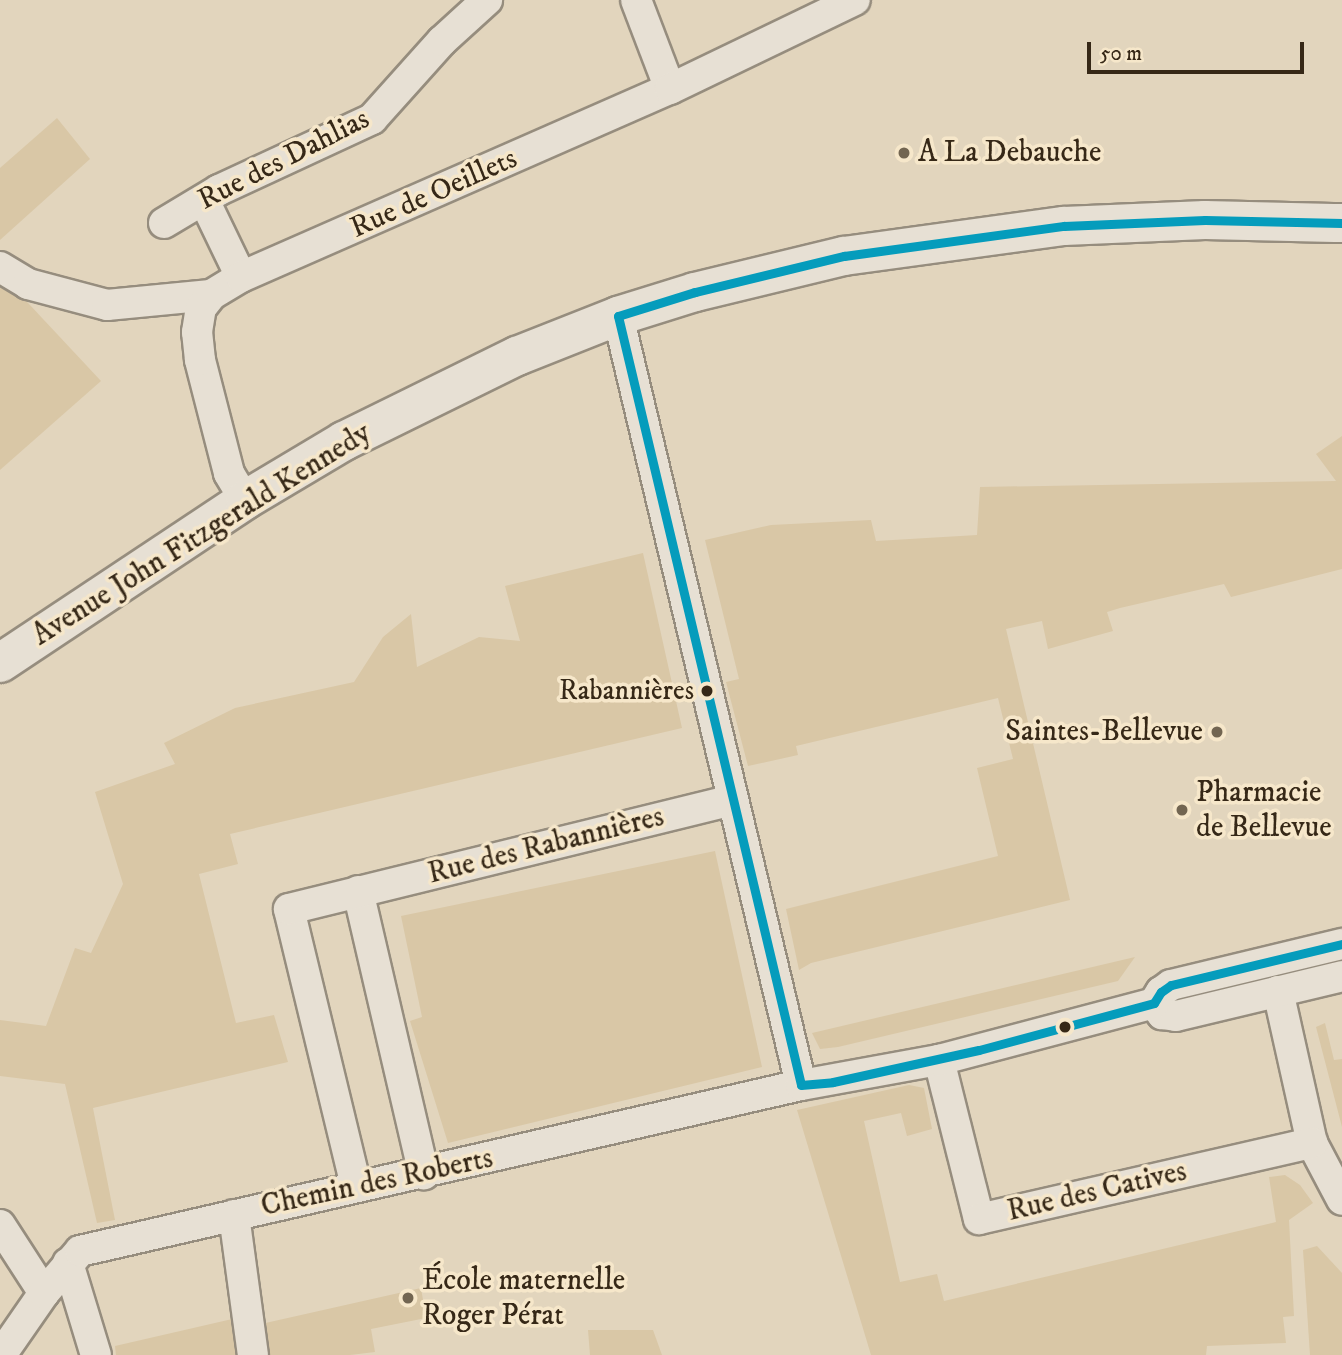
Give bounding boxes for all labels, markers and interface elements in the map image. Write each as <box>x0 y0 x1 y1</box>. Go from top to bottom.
scale bar <box>1090 28 1307 72</box>
text: 50 m <box>1100 41 1142 67</box>
street label: Rue des Dahlias <box>192 101 376 219</box>
place label: A La Debauche <box>918 135 1101 171</box>
street label: Rue de Oeillets <box>345 141 523 247</box>
marker: A La Debauche <box>896 145 912 161</box>
street label: Avenue John Fitzgerald Kennedy <box>26 416 378 654</box>
place label: Rabannières <box>559 674 694 708</box>
marker: Rabannières <box>700 684 714 698</box>
place label: Saintes-Bellevue <box>1005 714 1203 750</box>
marker: Saintes-Bellevue <box>1209 724 1225 740</box>
place label: Pharmacie de Bellevue <box>1196 775 1332 846</box>
street label: Rue des Rabannières <box>424 799 668 893</box>
marker: Pharmacie de Bellevue <box>1174 802 1190 818</box>
unlabelled marker <box>1058 1020 1072 1034</box>
street label: Chemin des Roberts <box>258 1141 496 1225</box>
street label: Rue des Catives <box>1004 1154 1190 1230</box>
place label: École maternelle Roger Pérat <box>422 1263 625 1334</box>
marker: École maternelle Roger Pérat <box>400 1290 416 1306</box>

